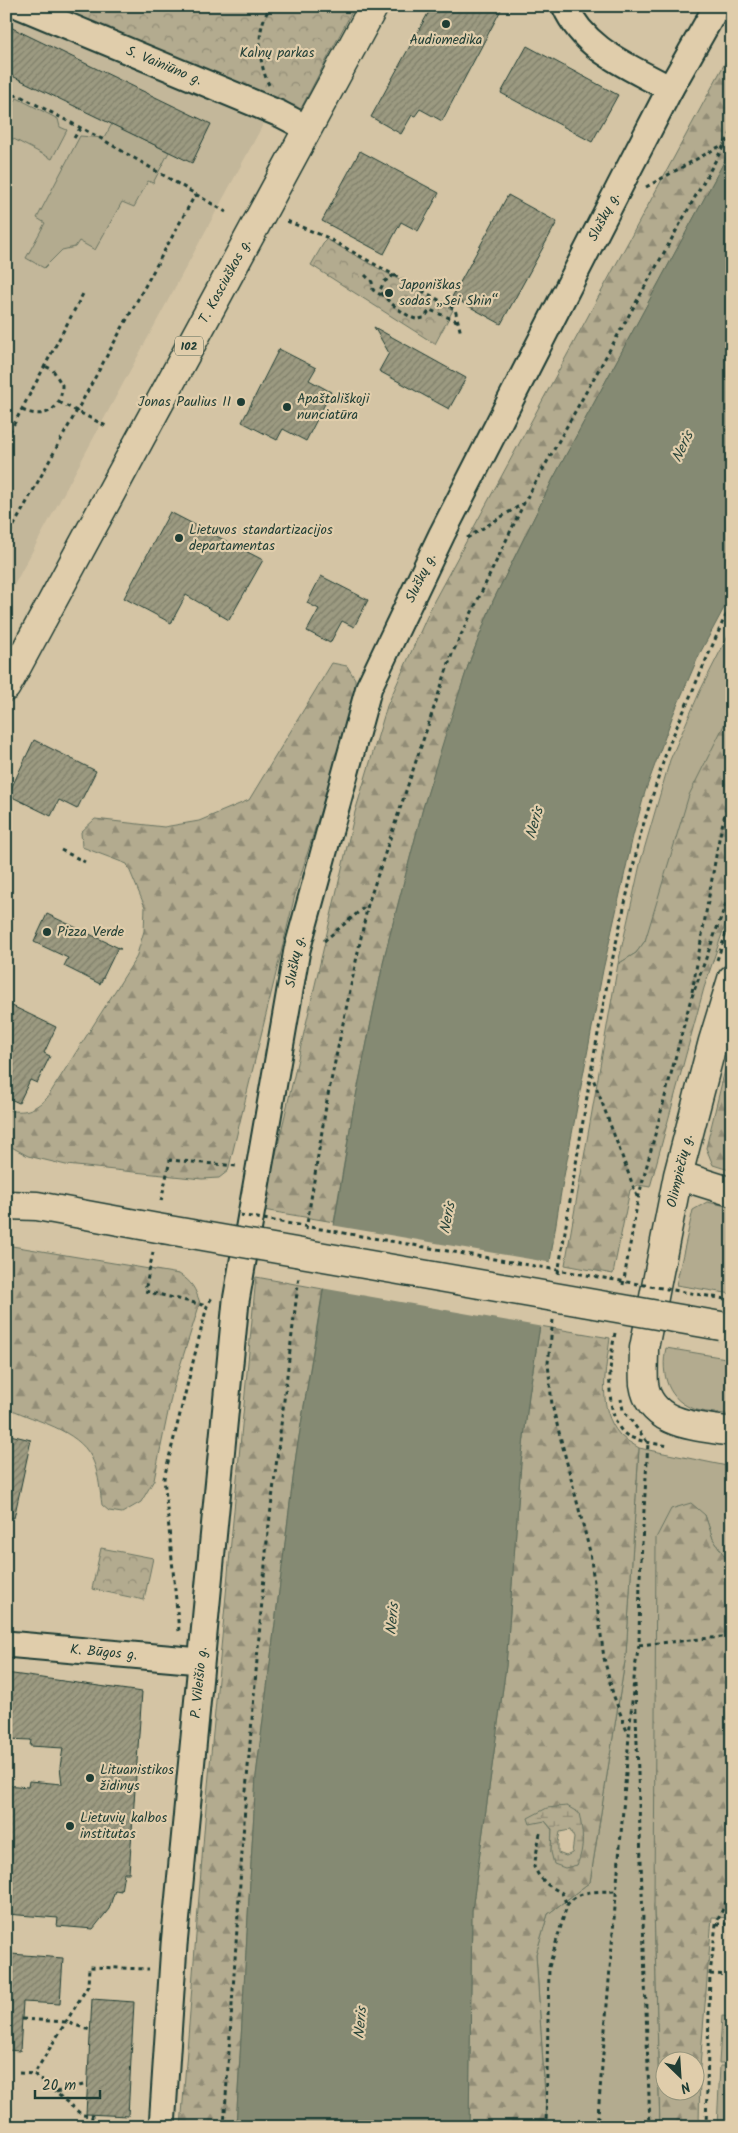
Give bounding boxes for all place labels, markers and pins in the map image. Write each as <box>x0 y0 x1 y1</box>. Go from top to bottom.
marker: Audiomedika <box>440 18 452 30</box>
place label: Audiomedika <box>410 29 482 51</box>
place label: Japoniškas sodas „Sei Shin“ <box>399 274 499 312</box>
marker: Japoniškas sodas „Sei Shin“ <box>383 287 395 299</box>
place label: Apaštališkoji nunciatūra <box>297 388 370 426</box>
place label: Jonas Paulius II <box>138 391 231 413</box>
marker: Jonas Paulius II <box>235 396 247 408</box>
marker: Apaštališkoji nunciatūra <box>281 401 293 413</box>
place label: Lietuvos standartizacijos departamentas <box>189 519 333 557</box>
marker: Lietuvos standartizacijos departamentas <box>173 532 185 544</box>
place label: Pizza Verde <box>57 921 125 943</box>
marker: Pizza Verde <box>41 926 53 938</box>
place label: Lituanistikos židinys <box>100 1759 174 1797</box>
marker: Lituanistikos židinys <box>84 1772 96 1784</box>
place label: Lietuvių kalbos institutas <box>80 1807 167 1845</box>
marker: Lietuvių kalbos institutas <box>64 1820 76 1832</box>

